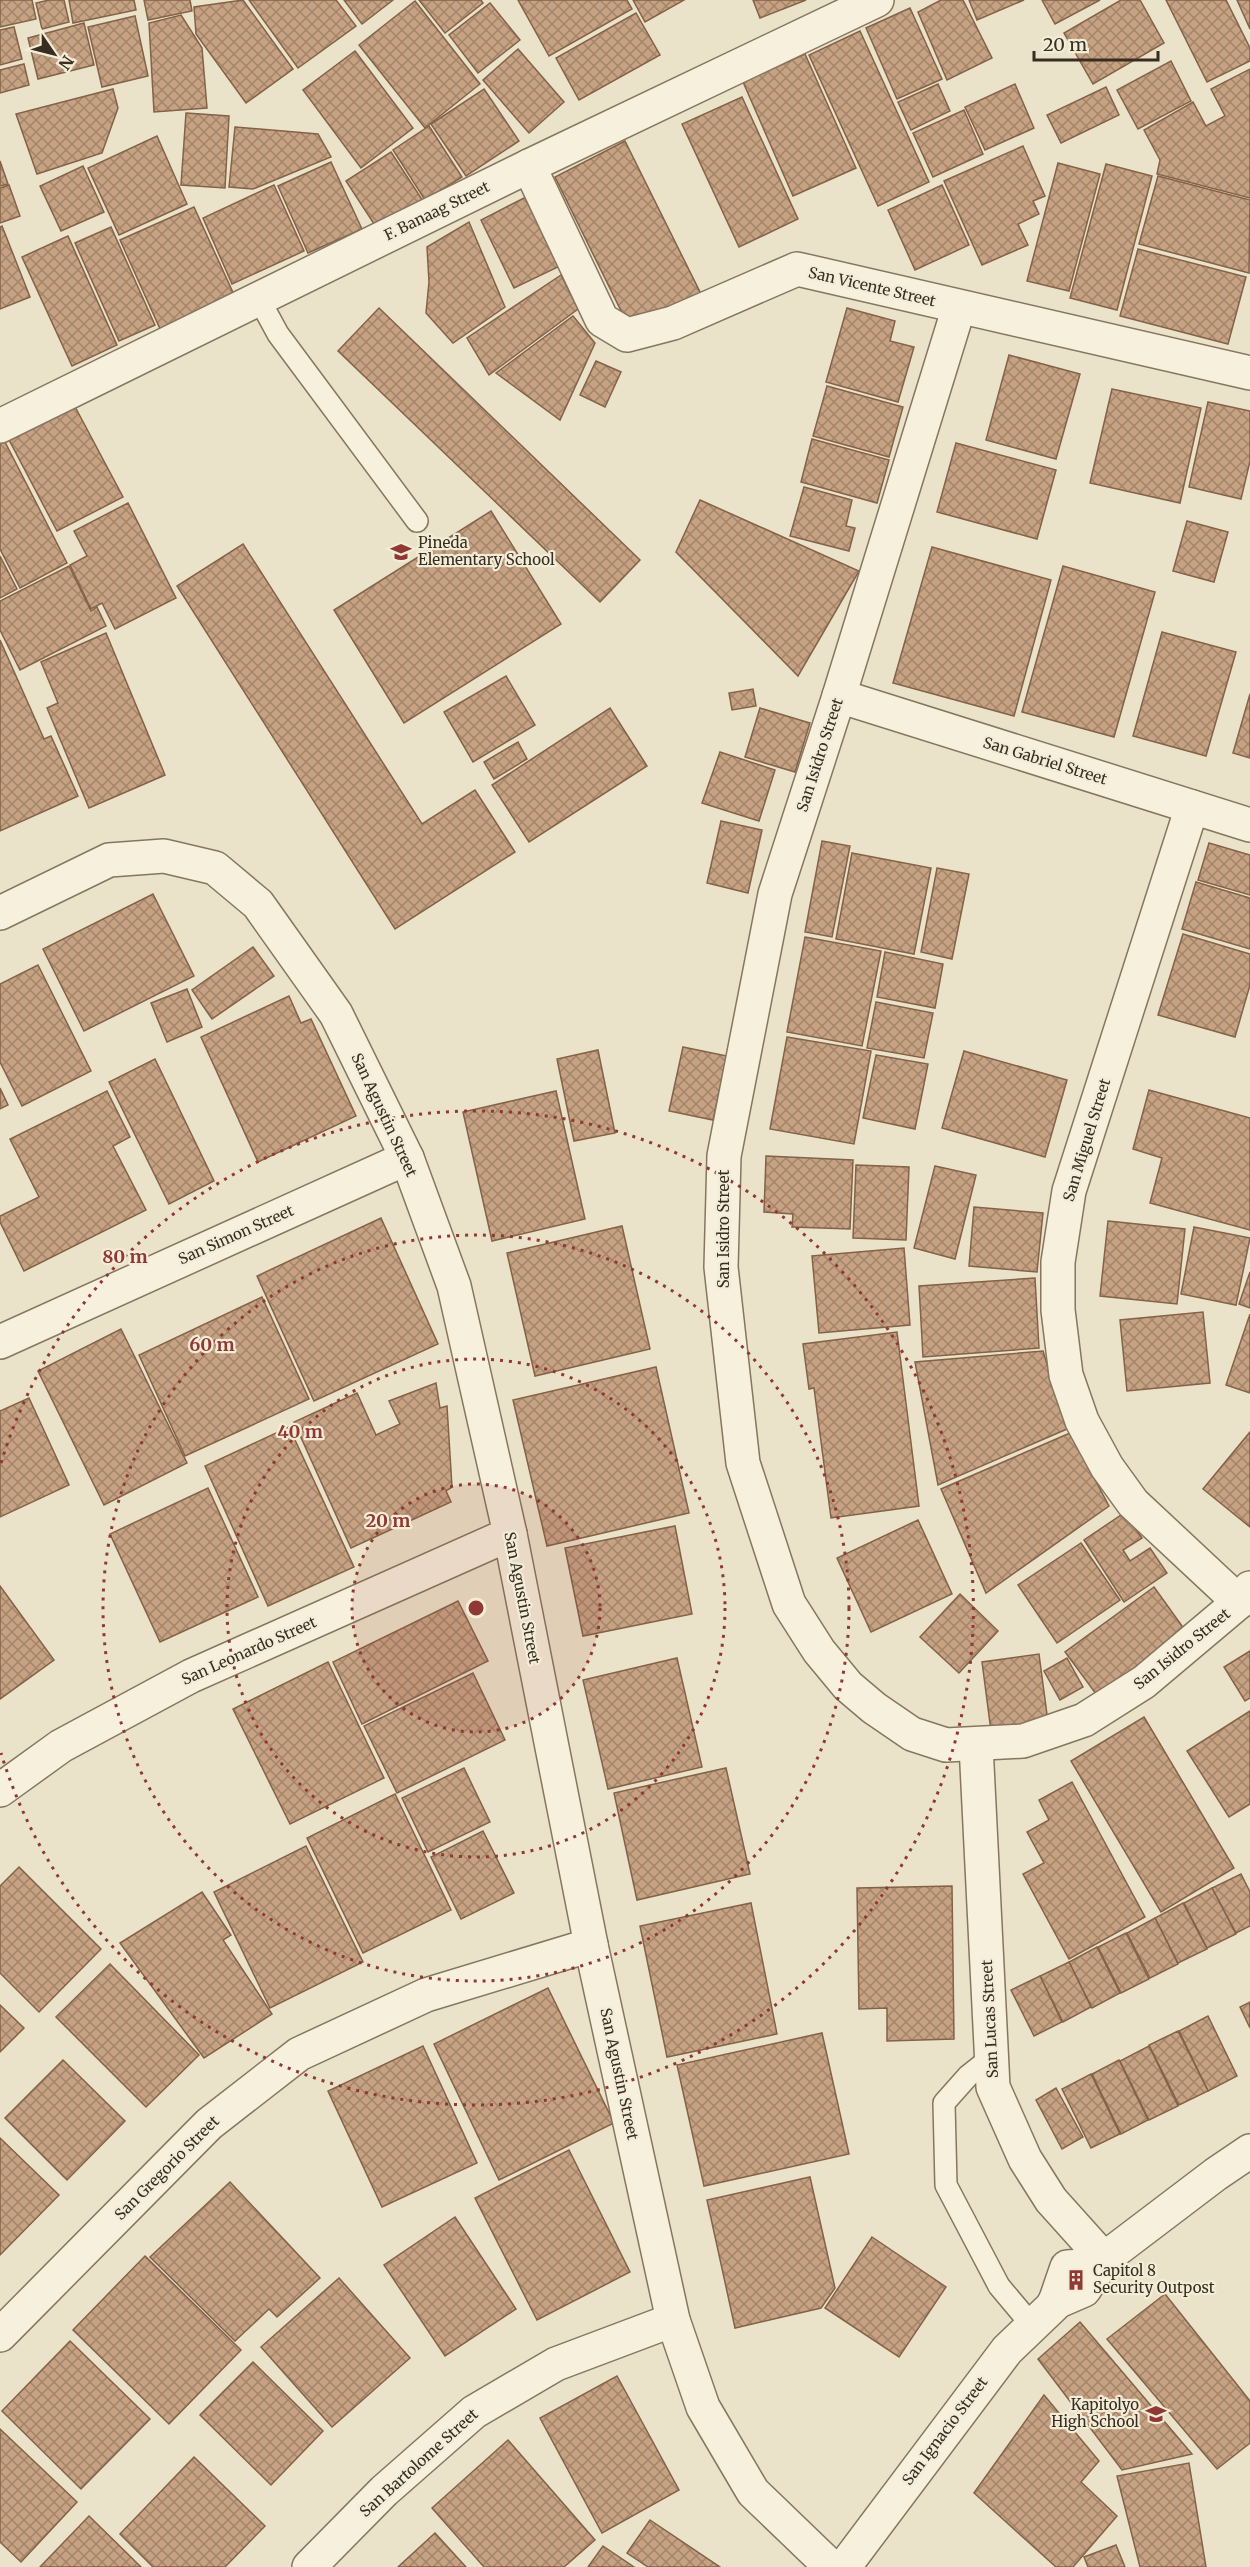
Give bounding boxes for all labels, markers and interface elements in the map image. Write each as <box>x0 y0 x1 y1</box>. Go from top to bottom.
north arrow <box>24 24 84 84</box>
scale bar <box>1034 24 1158 62</box>
text: 20 m <box>1043 33 1087 56</box>
text: N <box>54 52 78 74</box>
street label: F. Banaag Street <box>381 177 493 244</box>
street label: San Vicente Street <box>807 263 938 310</box>
place label: Pineda Elementary School <box>418 533 555 569</box>
school or university icon: Pineda Elementary School <box>389 540 413 564</box>
street label: San Isidro Street <box>792 695 847 814</box>
street label: San Gabriel Street <box>981 733 1110 788</box>
street label: San Agustin Street <box>347 1050 422 1180</box>
street label: San Miguel Street <box>1059 1076 1114 1204</box>
street label: San Isidro Street <box>714 1170 733 1288</box>
street label: San Simon Street <box>175 1201 297 1268</box>
text: 80 m <box>102 1245 148 1268</box>
text: 60 m <box>189 1333 235 1356</box>
text: 40 m <box>277 1420 323 1443</box>
text: 20 m <box>366 1509 410 1532</box>
street label: San Agustin Street <box>500 1530 545 1666</box>
centre of rings <box>466 1598 486 1618</box>
street label: San Isidro Street <box>1130 1604 1234 1693</box>
street label: San Leonardo Street <box>178 1612 319 1689</box>
street label: San Lucas Street <box>977 1959 1002 2079</box>
street label: San Agustin Street <box>596 2006 643 2142</box>
street label: San Gregorio Street <box>110 2111 223 2224</box>
place label: Capitol 8 Security Outpost <box>1093 2261 1215 2297</box>
building icon: Capitol 8 Security Outpost <box>1064 2268 1088 2292</box>
street label: San Ignacio Street <box>898 2373 992 2489</box>
place label: Kapitolyo High School <box>1051 2395 1139 2431</box>
school or university icon: Kapitolyo High School <box>1144 2402 1168 2426</box>
street label: San Bartolome Street <box>356 2404 482 2521</box>

